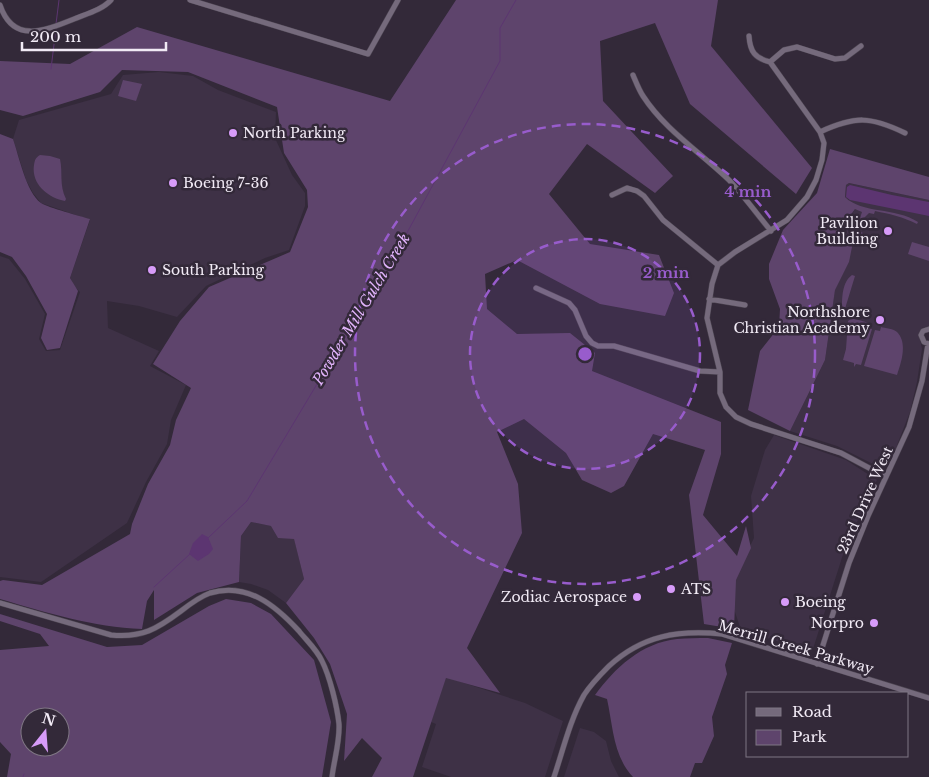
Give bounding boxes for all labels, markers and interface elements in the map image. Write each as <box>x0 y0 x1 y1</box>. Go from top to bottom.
scale bar <box>22 20 166 52</box>
text: 200 m <box>30 27 81 46</box>
place label: North Parking <box>243 124 346 142</box>
marker: North Parking <box>227 127 239 139</box>
place label: Boeing 7-36 <box>183 174 268 192</box>
marker: Boeing 7-36 <box>167 177 179 189</box>
text: 4 min <box>725 182 772 201</box>
place label: Pavilion Building <box>816 214 879 248</box>
marker: Pavilion Building <box>882 225 894 237</box>
water label: Powder Mill Gulch Creek <box>308 230 414 389</box>
place label: South Parking <box>162 261 264 279</box>
text: 2 min <box>643 263 689 282</box>
marker: South Parking <box>146 264 158 276</box>
place label: Northshore Christian Academy <box>733 303 870 337</box>
marker: Northshore Christian Academy <box>874 314 886 326</box>
centre of rings <box>576 345 594 363</box>
street label: 23rd Drive West <box>833 443 897 557</box>
place label: ATS <box>680 580 711 598</box>
marker: ATS <box>665 583 677 595</box>
place label: Zodiac Aerospace <box>501 588 627 606</box>
marker: Zodiac Aerospace <box>631 591 643 603</box>
place label: Boeing <box>795 593 846 611</box>
marker: Boeing <box>779 596 791 608</box>
place label: Norpro <box>811 614 864 632</box>
street label: Merrill Creek Parkway <box>716 616 876 678</box>
marker: Norpro <box>868 617 880 629</box>
legend <box>746 692 909 757</box>
text: Road <box>792 702 832 721</box>
north arrow <box>20 707 70 757</box>
text: N <box>40 709 58 730</box>
text: Park <box>792 727 828 746</box>

